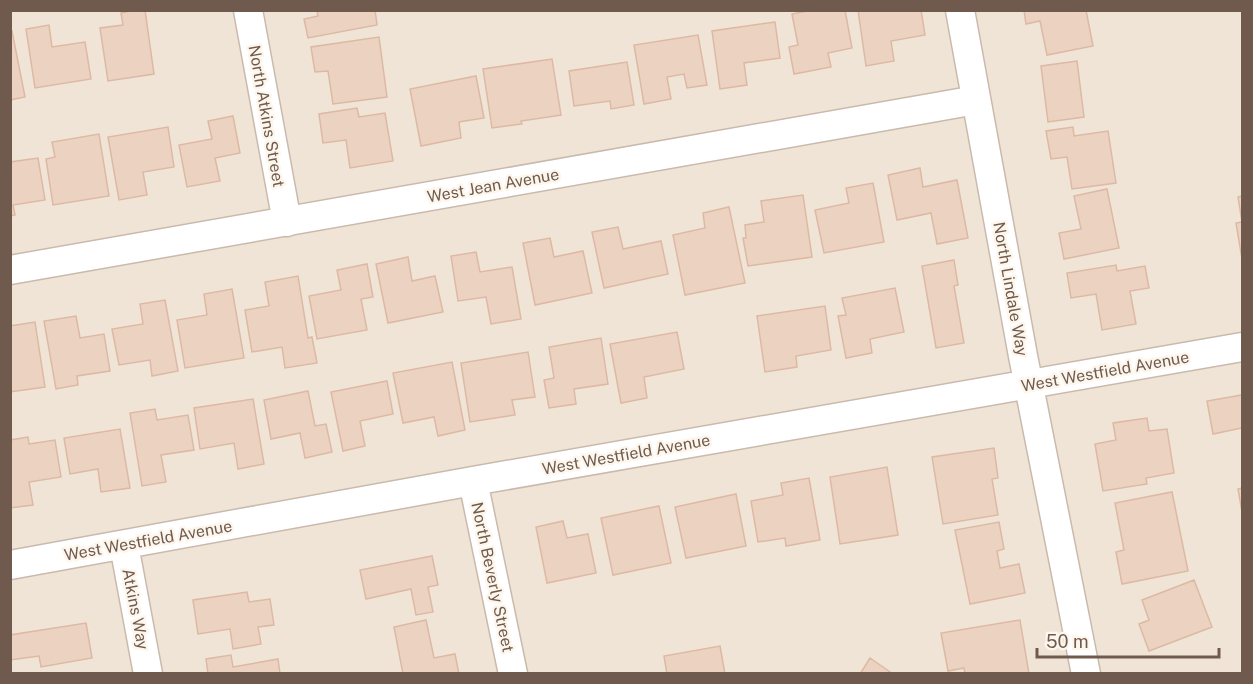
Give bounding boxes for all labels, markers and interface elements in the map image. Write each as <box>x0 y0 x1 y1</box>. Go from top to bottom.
street label: North Atkins Street <box>245 44 288 189</box>
street label: West Jean Avenue <box>426 165 561 206</box>
street label: North Lindale Way <box>989 221 1032 358</box>
street label: West Westfield Avenue <box>1020 347 1191 396</box>
street label: West Westfield Avenue <box>541 430 712 479</box>
street label: North Beverly Street <box>467 500 518 654</box>
street label: West Westfield Avenue <box>63 516 234 565</box>
street label: Atkins Way <box>118 567 153 652</box>
scale bar <box>1037 621 1218 659</box>
text: 50 m <box>1046 631 1089 652</box>

